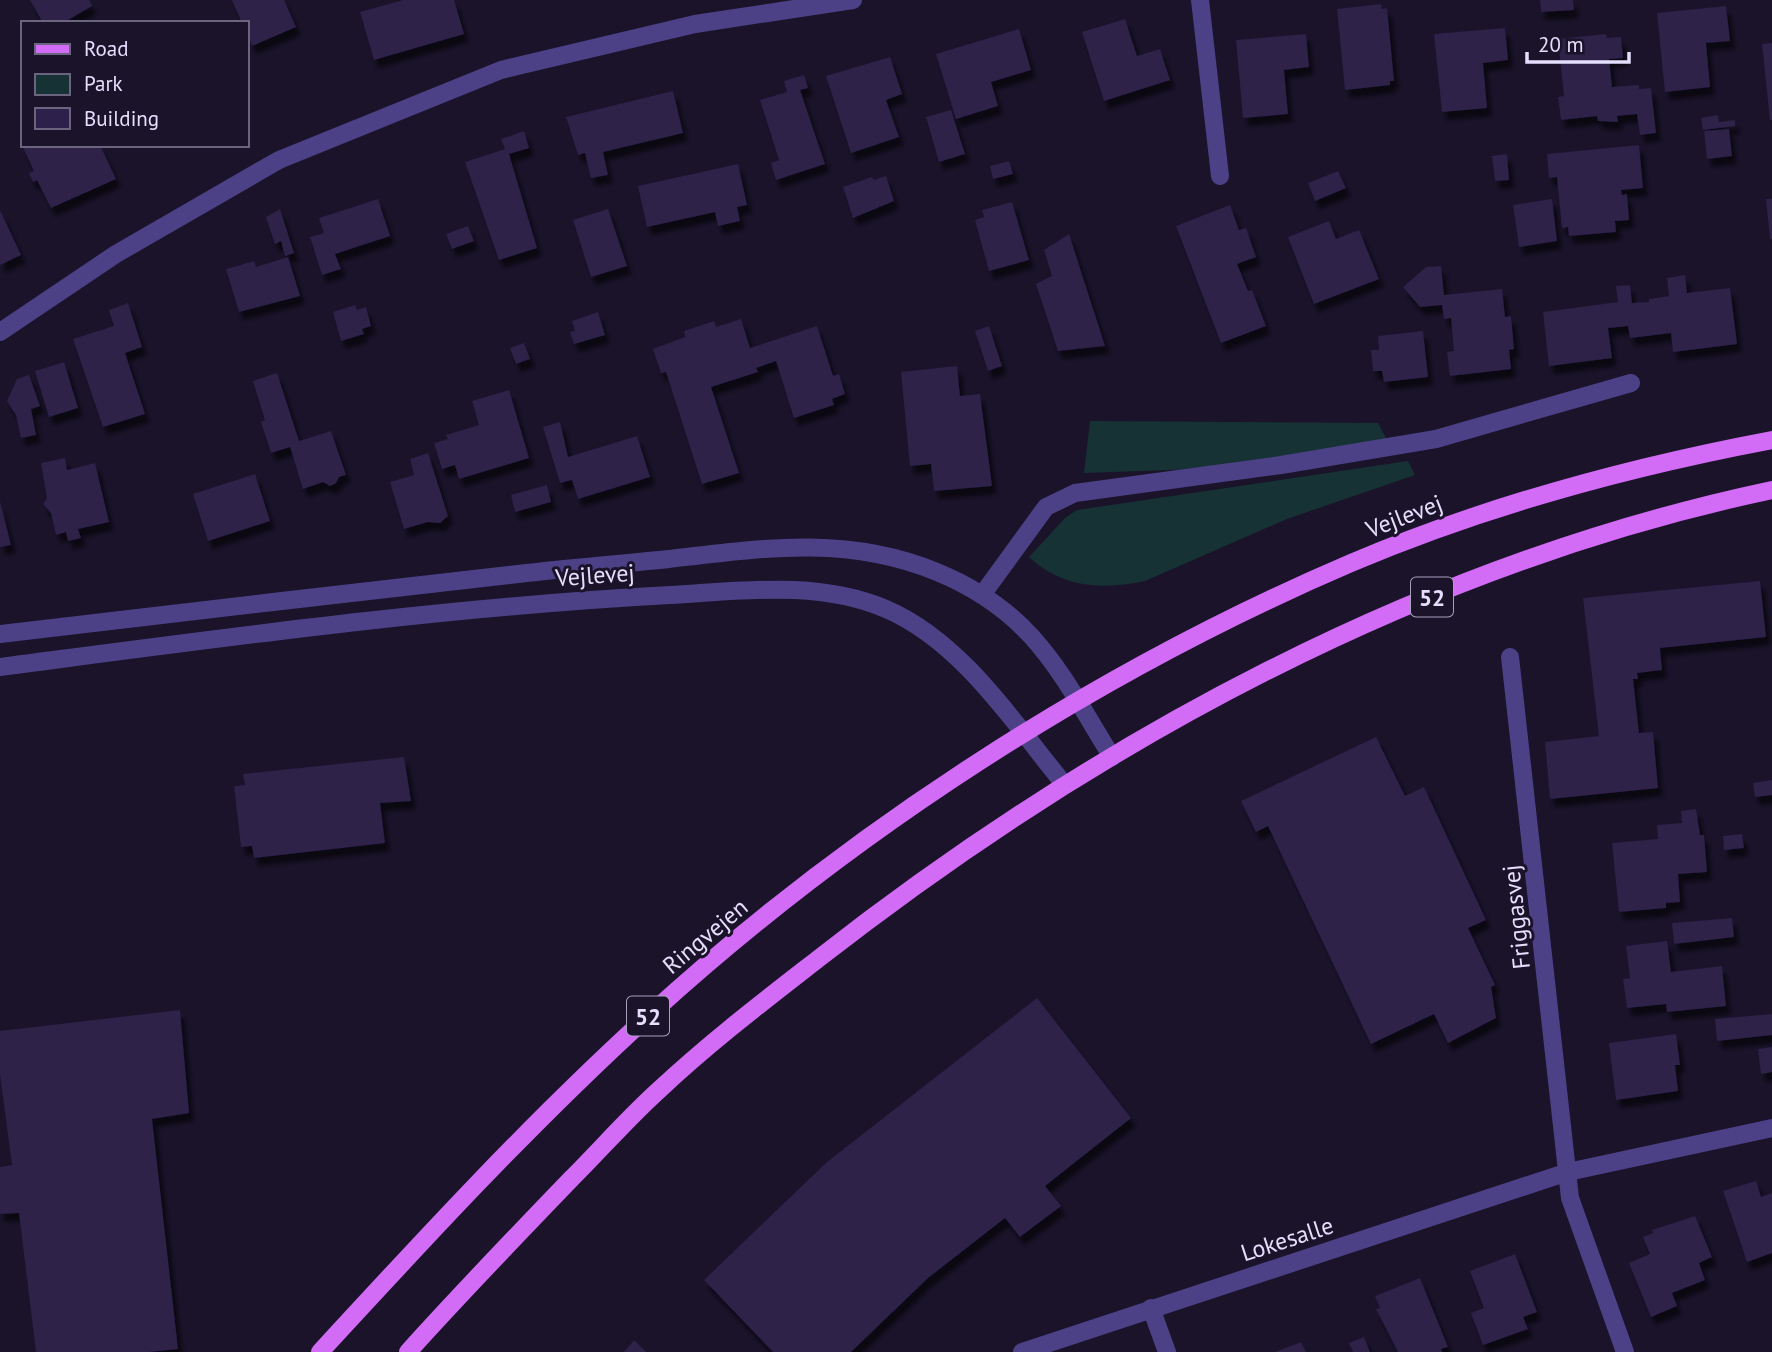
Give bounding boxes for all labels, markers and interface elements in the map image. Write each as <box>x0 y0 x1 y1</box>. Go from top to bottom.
legend <box>21 21 248 147</box>
scale bar <box>1527 21 1628 65</box>
text: 20 m <box>1538 31 1584 58</box>
text: Road <box>84 35 128 62</box>
text: Park <box>84 70 123 97</box>
text: Building <box>84 105 159 132</box>
street label: Vejlevej <box>1360 487 1447 545</box>
street label: Vejlevej <box>553 557 636 593</box>
road number: 52 <box>1411 578 1453 617</box>
street label: Friggasvej <box>1495 863 1537 971</box>
street label: Ringvejen <box>656 891 754 981</box>
road number: 52 <box>627 996 669 1036</box>
street label: Lokesalle <box>1237 1210 1337 1268</box>

